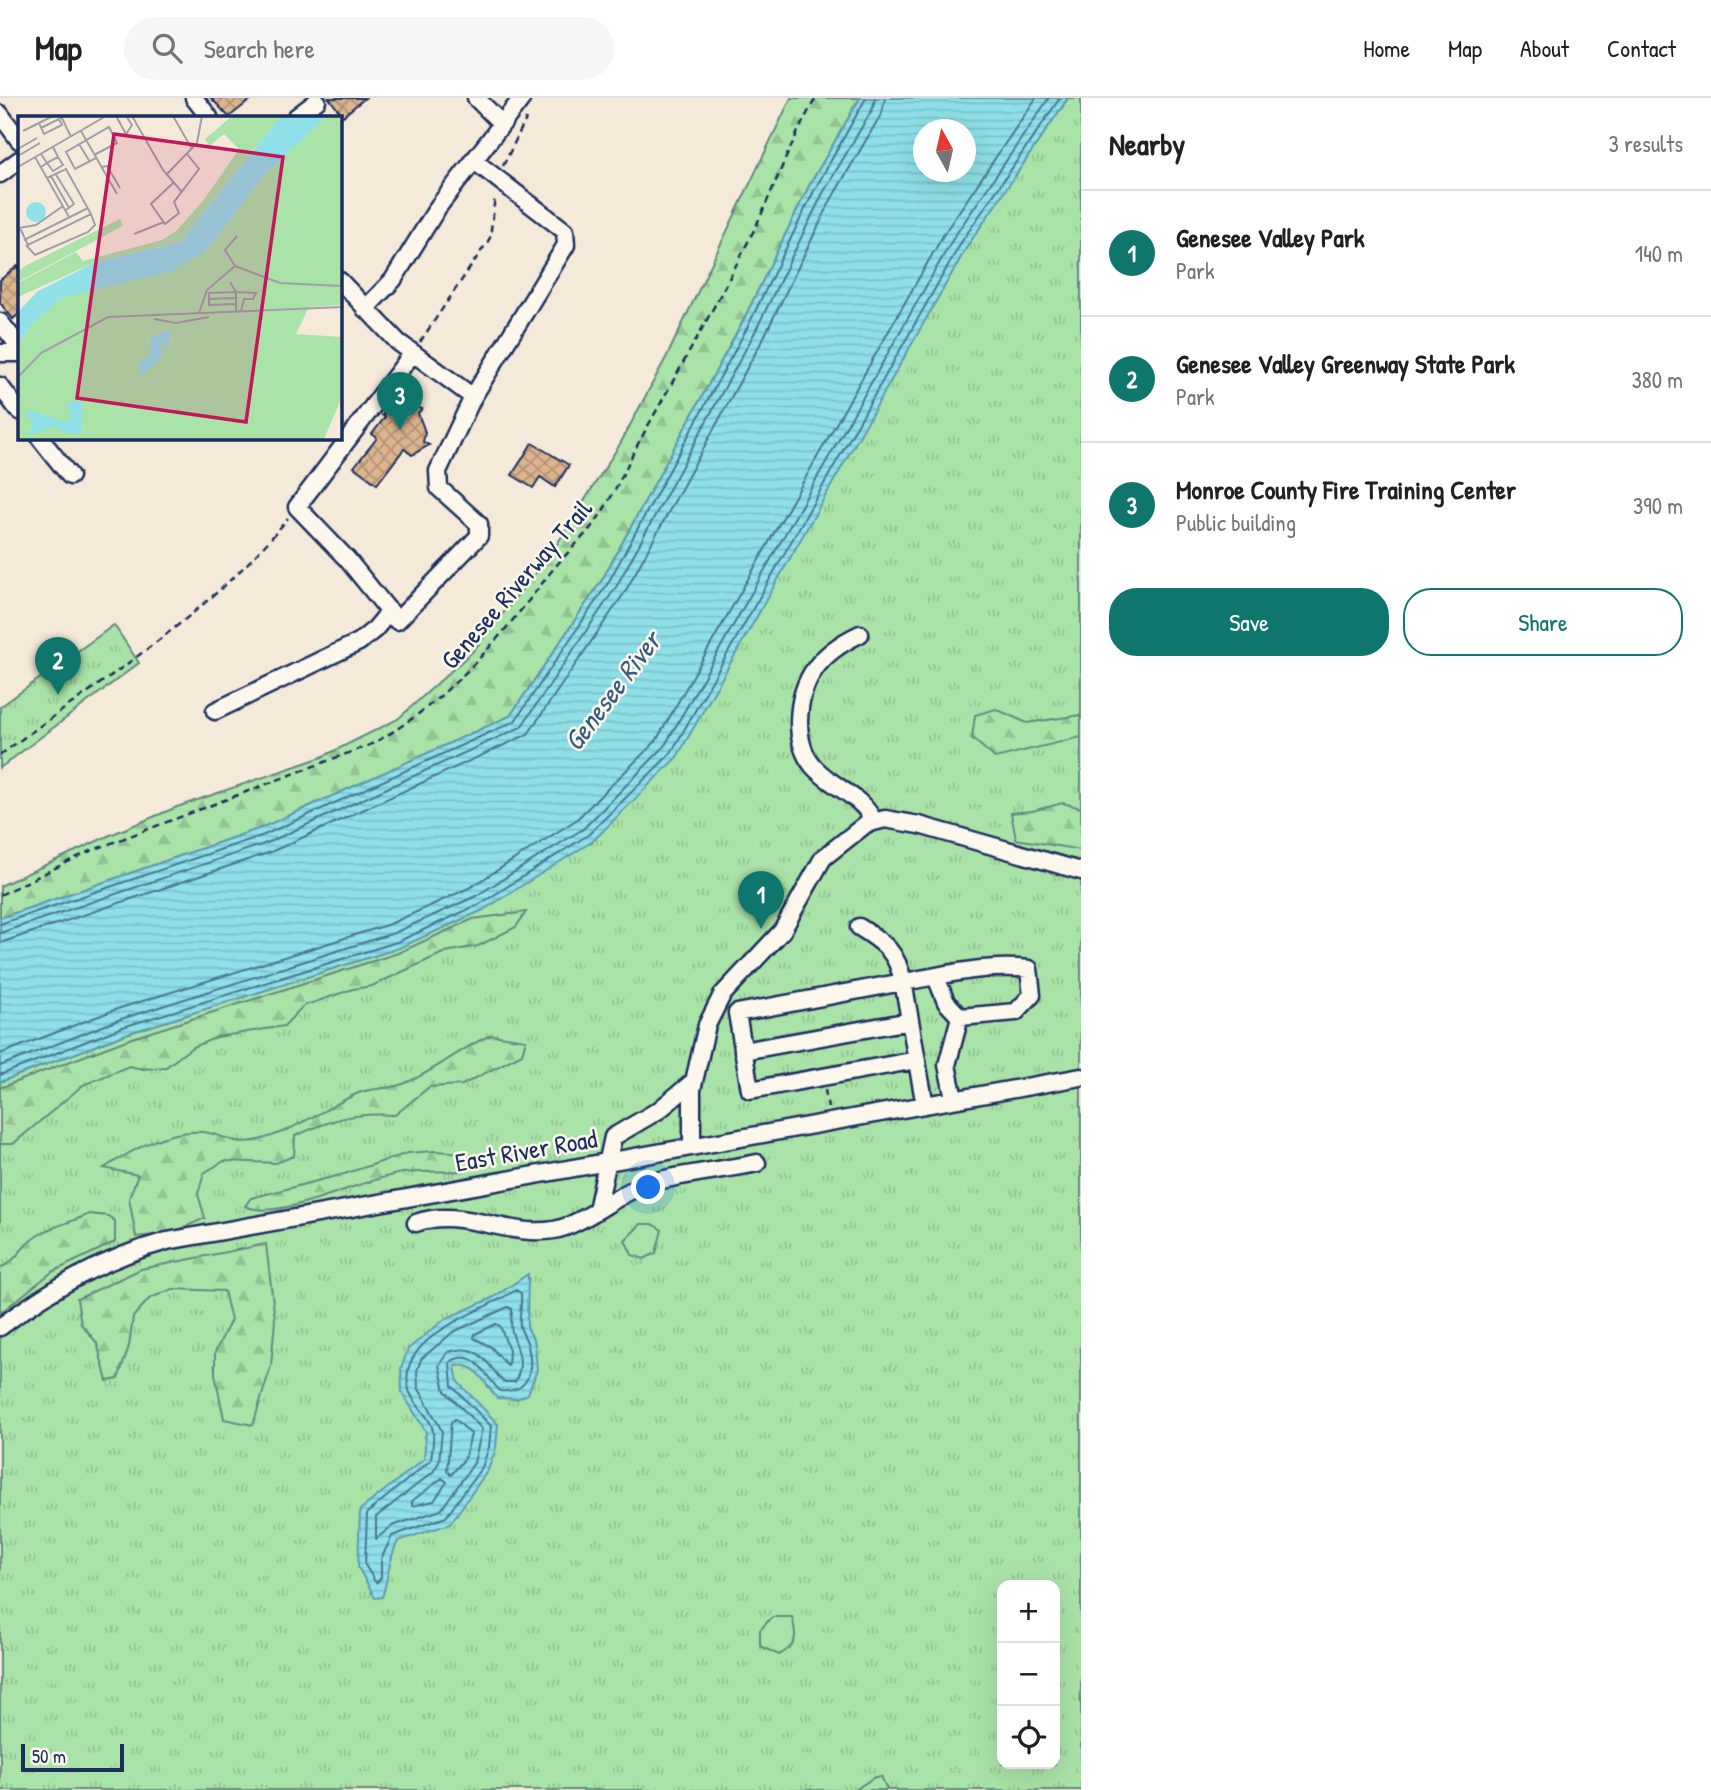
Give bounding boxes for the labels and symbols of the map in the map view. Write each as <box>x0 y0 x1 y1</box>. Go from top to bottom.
inset map <box>18 116 341 439</box>
north arrow <box>913 119 976 182</box>
pin: 3 <box>377 372 423 430</box>
street label: Genesee Riverway Trail <box>432 492 600 676</box>
water label: Genesee River <box>555 621 671 758</box>
pin: 2 <box>35 637 81 695</box>
pin: 1 <box>738 871 784 929</box>
street label: East River Road <box>452 1120 600 1180</box>
your location <box>631 1170 665 1204</box>
scale bar <box>21 1741 124 1773</box>

